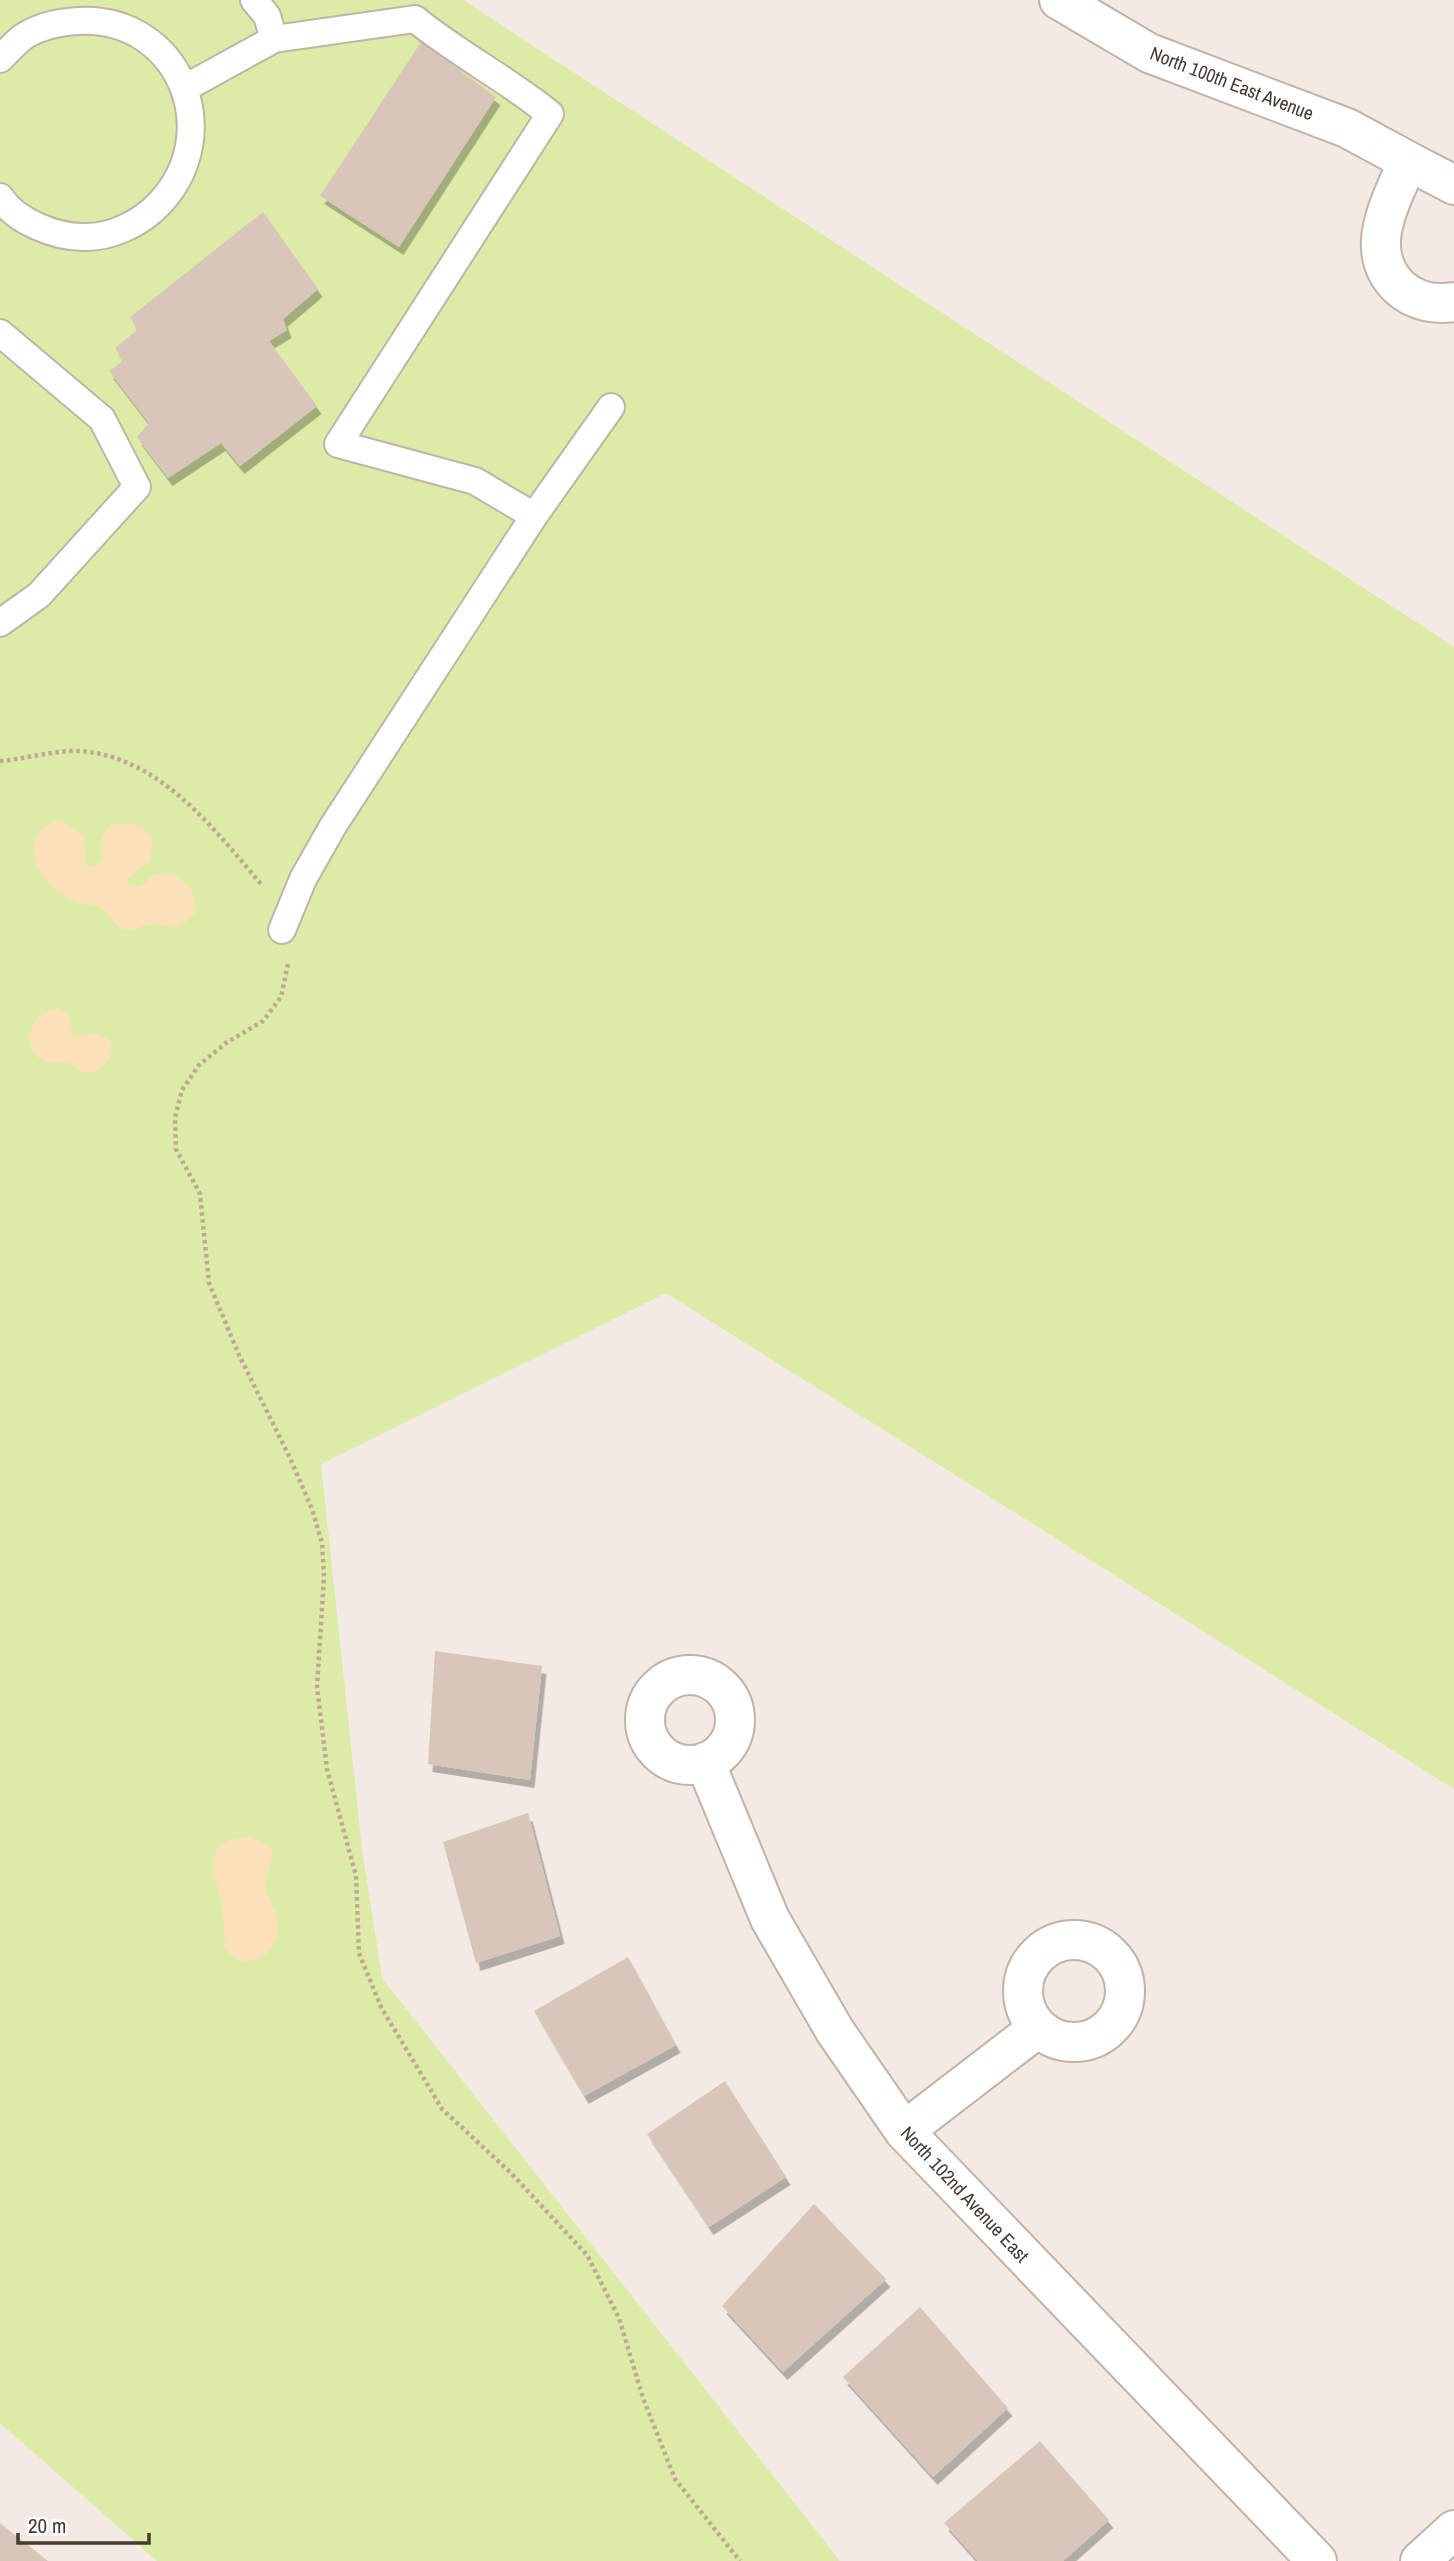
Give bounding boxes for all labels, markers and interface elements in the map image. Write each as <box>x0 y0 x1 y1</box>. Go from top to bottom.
street label: North 100th East Avenue <box>1147 40 1317 126</box>
street label: North 102nd Avenue East <box>895 2120 1035 2268</box>
scale bar <box>18 2502 149 2546</box>
text: 20 m <box>28 2511 66 2540</box>

